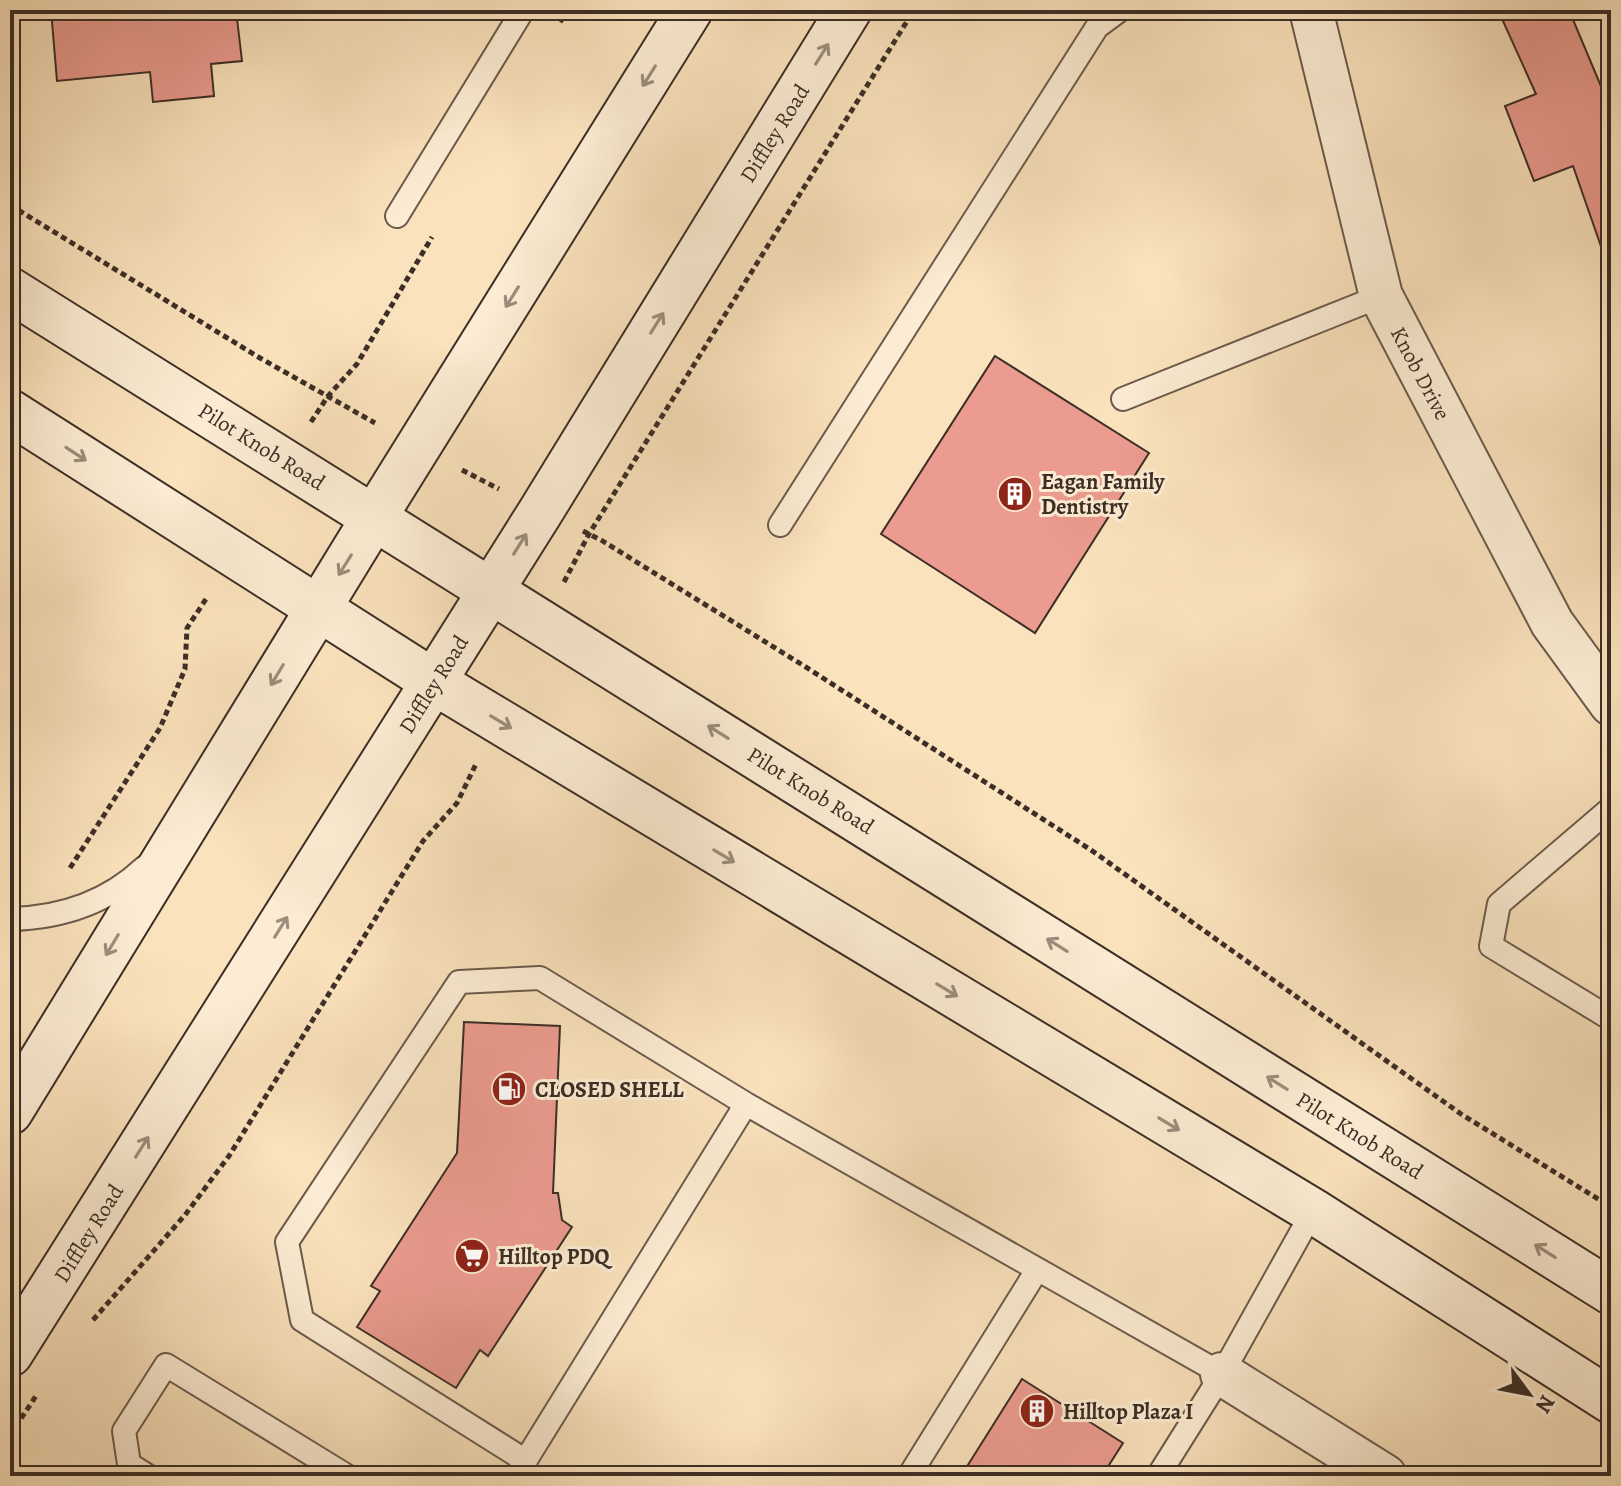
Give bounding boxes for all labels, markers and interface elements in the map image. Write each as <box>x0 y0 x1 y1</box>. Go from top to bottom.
one-way arrow <box>815 43 831 66</box>
one-way arrow <box>641 64 657 87</box>
street label: Diffley Road <box>733 78 817 188</box>
one-way arrow <box>503 285 519 308</box>
one-way arrow <box>649 312 665 335</box>
street label: Knob Drive <box>1383 322 1457 425</box>
street label: Pilot Knob Road <box>192 396 331 498</box>
one-way arrow <box>64 447 87 463</box>
place label: Eagan Family Dentistry <box>1041 467 1165 522</box>
building icon: Eagan Family Dentistry <box>996 475 1034 513</box>
one-way arrow <box>513 533 529 556</box>
one-way arrow <box>336 553 352 576</box>
street label: Diffley Road <box>392 629 476 739</box>
one-way arrow <box>269 664 286 686</box>
one-way arrow <box>489 715 512 731</box>
one-way arrow <box>707 724 730 740</box>
street label: Pilot Knob Road <box>741 740 880 842</box>
one-way arrow <box>712 849 735 865</box>
one-way arrow <box>272 916 289 938</box>
one-way arrow <box>104 933 120 956</box>
one-way arrow <box>1046 936 1069 952</box>
one-way arrow <box>935 982 957 999</box>
fuel station icon: CLOSED SHELL <box>490 1070 528 1108</box>
one-way arrow <box>1266 1074 1289 1090</box>
place label: CLOSED SHELL <box>535 1075 684 1105</box>
street label: Pilot Knob Road <box>1290 1085 1429 1187</box>
one-way arrow <box>1157 1117 1180 1133</box>
one-way arrow <box>135 1136 151 1159</box>
street label: Diffley Road <box>47 1178 131 1288</box>
supermarket icon: Hilltop PDQ <box>453 1237 491 1275</box>
place label: Hilltop PDQ <box>498 1242 613 1272</box>
one-way arrow <box>1534 1242 1557 1258</box>
north arrow <box>1489 1354 1569 1434</box>
text: N <box>1528 1389 1562 1419</box>
building icon: Hilltop Plaza I <box>1018 1392 1056 1430</box>
place label: Hilltop Plaza I <box>1063 1397 1193 1427</box>

